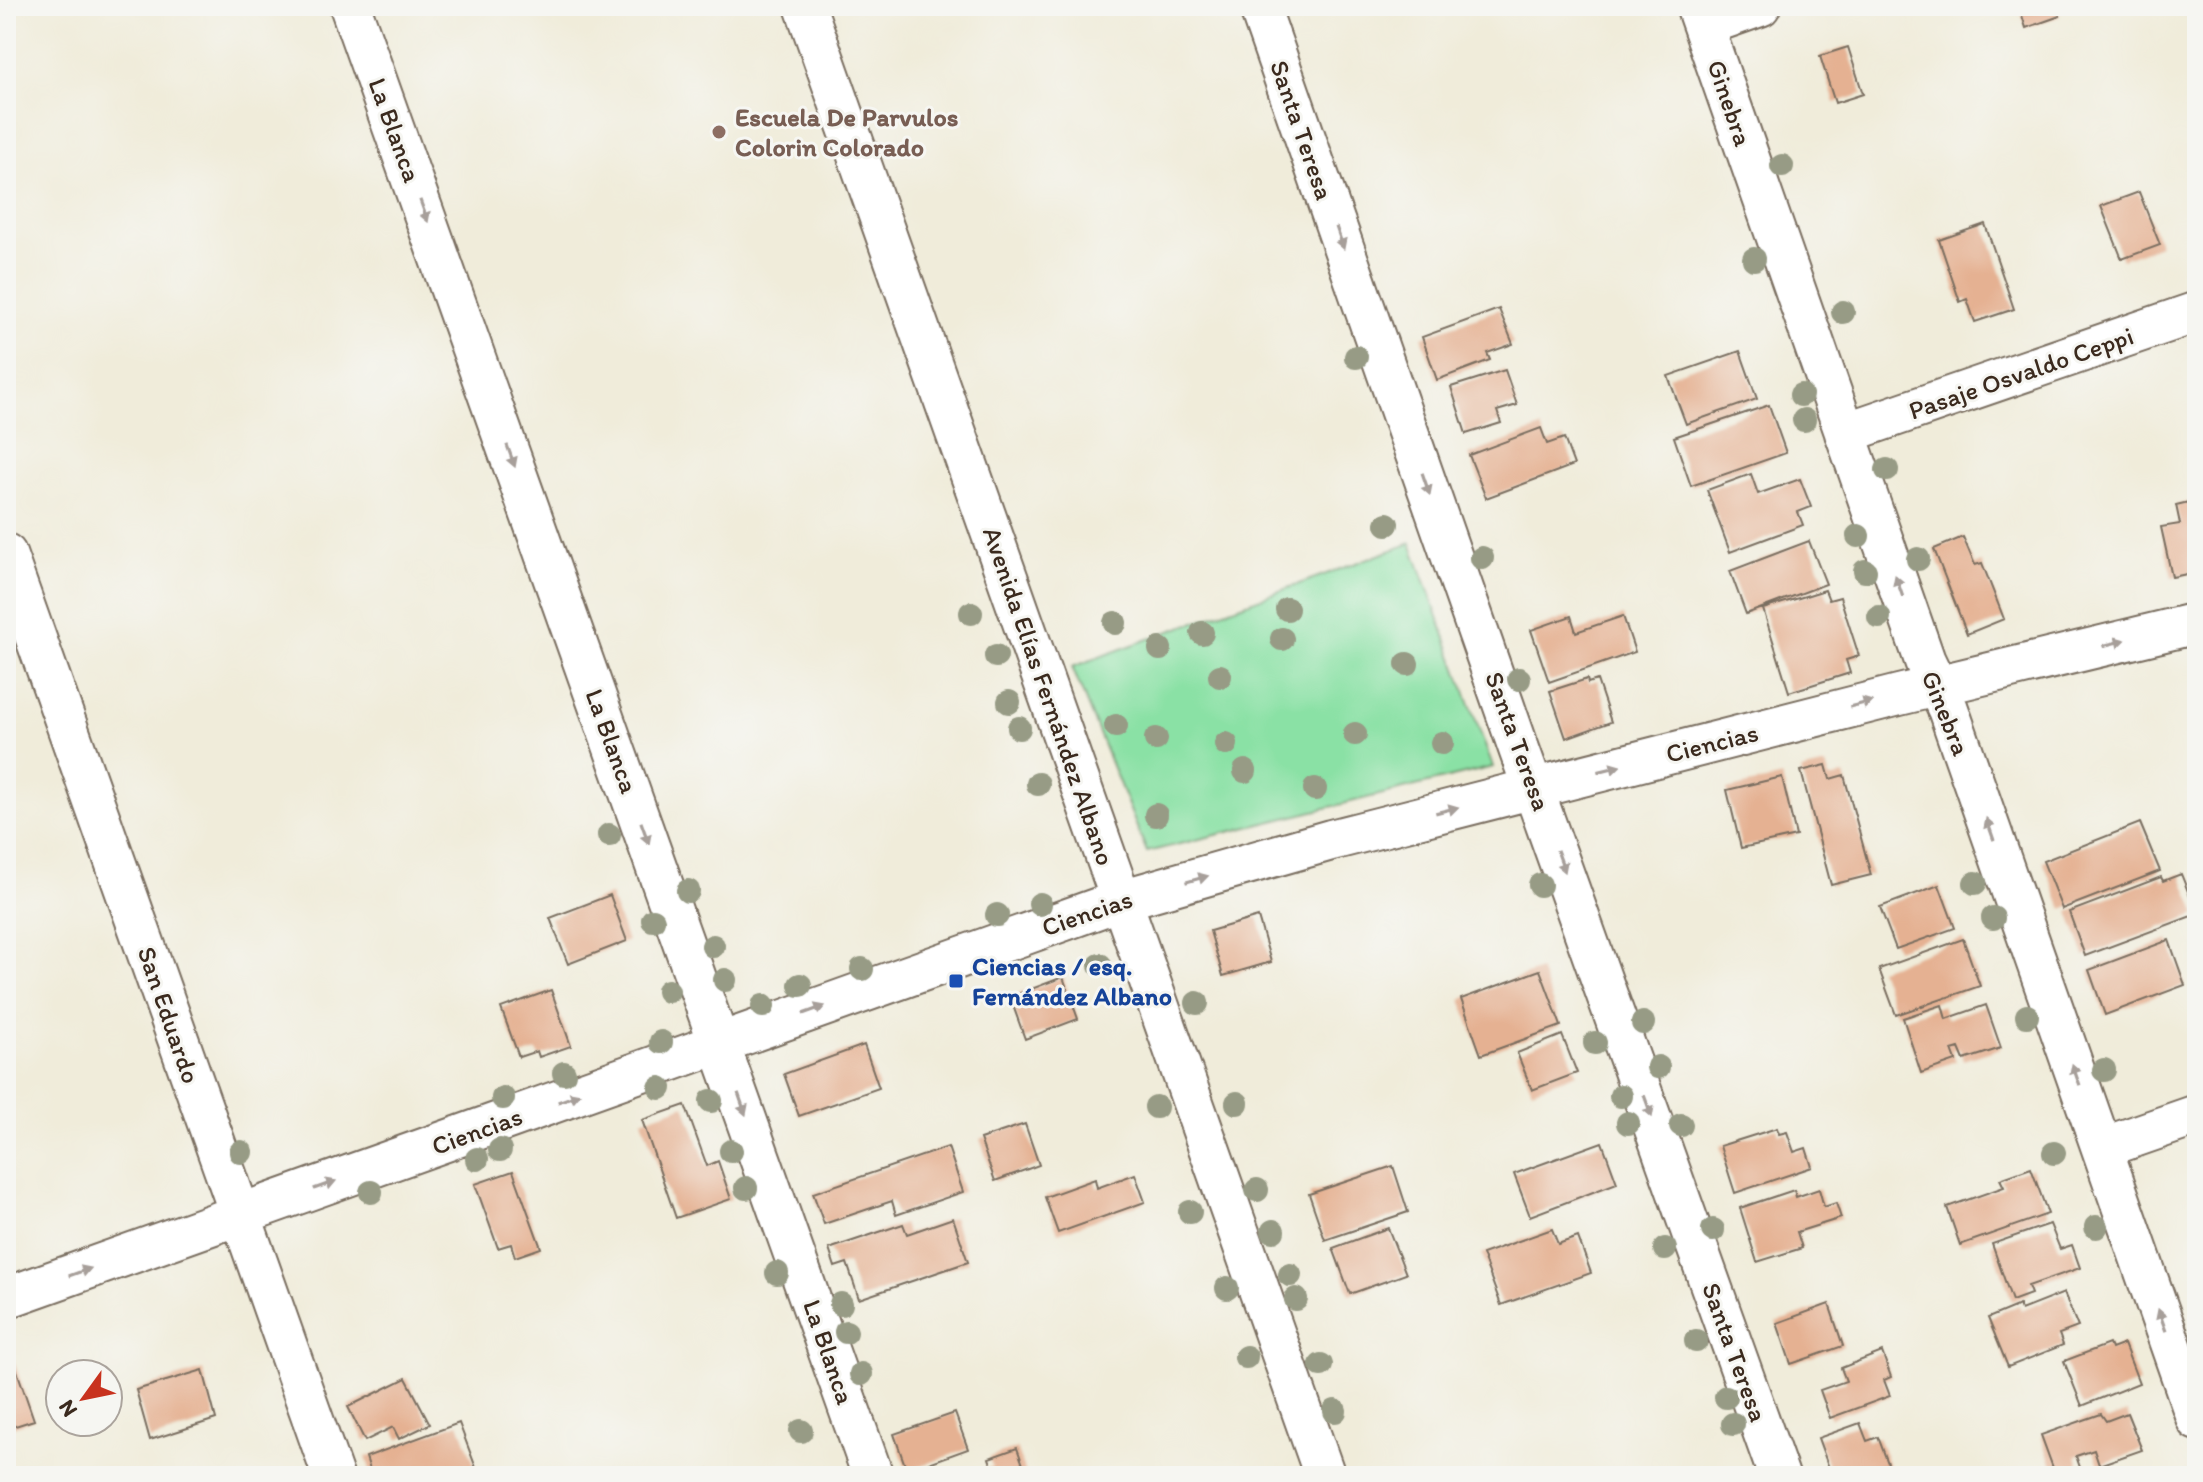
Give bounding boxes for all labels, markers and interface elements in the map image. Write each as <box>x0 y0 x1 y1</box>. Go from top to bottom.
street label: Santa Teresa <box>1263 56 1341 204</box>
street label: Ginebra <box>1700 56 1760 151</box>
street label: La Blanca <box>361 73 429 187</box>
place label: Escuela De Parvulos Colorin Colorado <box>735 101 958 163</box>
marker: Escuela De Parvulos Colorin Colorado <box>710 123 728 141</box>
one-way arrow <box>418 200 430 224</box>
one-way arrow <box>1335 226 1347 250</box>
street label: Pasaje Osvaldo Ceppi <box>1904 319 2138 427</box>
one-way arrow <box>505 444 518 468</box>
one-way arrow <box>1420 472 1433 496</box>
street label: Avenida Elías Fernández Albano <box>976 523 1122 869</box>
one-way arrow <box>1892 574 1904 598</box>
one-way arrow <box>2102 636 2127 649</box>
street label: Ginebra <box>1914 666 1978 761</box>
street label: Santa Teresa <box>1478 667 1558 815</box>
street label: La Blanca <box>578 684 646 798</box>
one-way arrow <box>1849 698 1874 710</box>
street label: Ciencias <box>1662 716 1762 770</box>
one-way arrow <box>1597 762 1622 774</box>
one-way arrow <box>1435 804 1460 816</box>
one-way arrow <box>1983 817 1996 841</box>
one-way arrow <box>639 821 652 845</box>
one-way arrow <box>1555 849 1568 873</box>
one-way arrow <box>1185 872 1209 885</box>
street label: Ciencias <box>1037 883 1137 943</box>
street label: San Eduardo <box>131 942 207 1088</box>
place label: Ciencias / esq. Fernández Albano <box>972 950 1172 1012</box>
marker: Ciencias / esq. Fernández Albano <box>947 972 965 990</box>
one-way arrow <box>802 1003 826 1016</box>
one-way arrow <box>2069 1063 2082 1087</box>
one-way arrow <box>558 1091 582 1103</box>
one-way arrow <box>736 1093 748 1117</box>
one-way arrow <box>1642 1094 1654 1118</box>
street label: Ciencias <box>427 1100 527 1162</box>
one-way arrow <box>313 1178 337 1191</box>
one-way arrow <box>68 1265 92 1278</box>
street label: Santa Teresa <box>1695 1278 1775 1426</box>
street label: La Blanca <box>796 1295 862 1409</box>
one-way arrow <box>2155 1308 2168 1332</box>
north arrow <box>44 1358 124 1438</box>
text: N <box>52 1395 83 1422</box>

